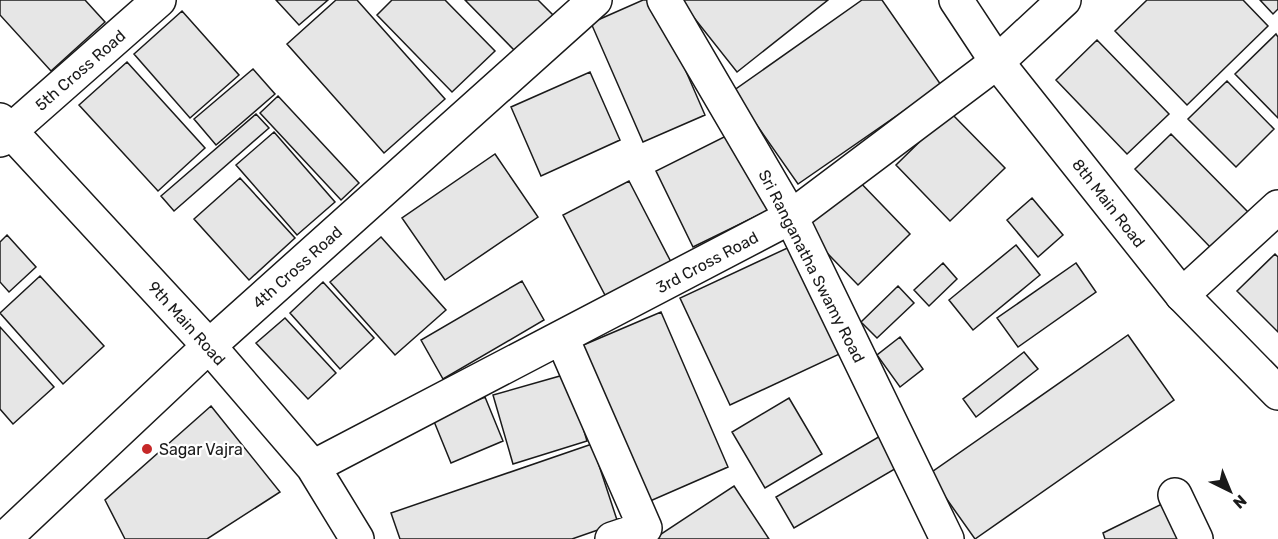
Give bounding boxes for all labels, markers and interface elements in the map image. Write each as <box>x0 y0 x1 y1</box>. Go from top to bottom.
street label: 5th Cross Road <box>31 26 129 115</box>
street label: 8th Main Road <box>1068 155 1149 251</box>
street label: Sri Ranganatha Swamy Road <box>755 167 869 366</box>
street label: 4th Cross Road <box>249 222 346 312</box>
street label: 3rd Cross Road <box>653 228 762 297</box>
street label: 9th Main Road <box>144 277 229 369</box>
place label: Sagar Vajra <box>159 440 243 459</box>
marker: Sagar Vajra <box>140 442 154 456</box>
north arrow <box>1200 461 1260 521</box>
text: N <box>1229 491 1251 512</box>

